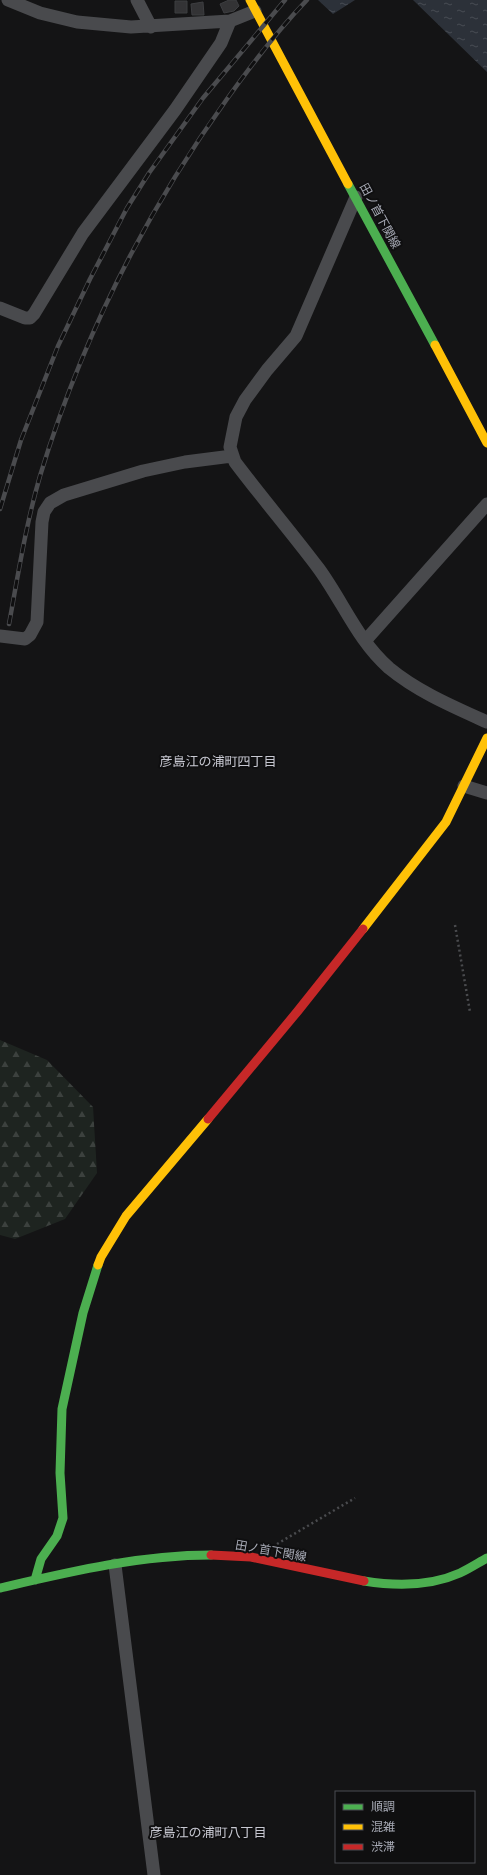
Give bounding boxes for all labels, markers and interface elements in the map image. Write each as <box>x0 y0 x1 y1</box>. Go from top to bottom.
street label: 田ノ首下関線 <box>358 181 403 251</box>
district label: 彦島江の浦町四丁目 <box>159 754 277 768</box>
street label: 田ノ首下関線 <box>234 1538 308 1563</box>
legend <box>335 1791 475 1863</box>
text: 順調 <box>371 1800 395 1813</box>
text: 混雑 <box>371 1820 395 1833</box>
district label: 彦島江の浦町八丁目 <box>149 1825 267 1839</box>
text: 渋滞 <box>371 1840 395 1853</box>

